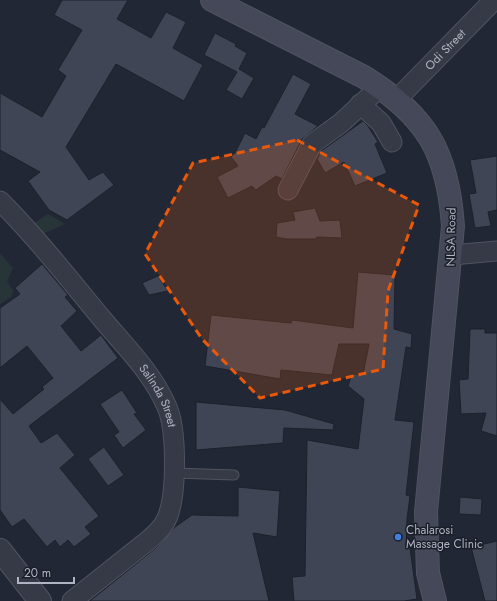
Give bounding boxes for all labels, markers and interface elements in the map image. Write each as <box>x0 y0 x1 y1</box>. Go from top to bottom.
street label: Odi Street <box>421 25 470 74</box>
street label: NLSA Road <box>441 208 461 266</box>
street label: Salinda Street <box>135 360 181 428</box>
place label: Chalarosi Massage Clinic <box>406 521 483 553</box>
marker: Chalarosi Massage Clinic <box>393 532 403 542</box>
scale bar <box>18 559 74 585</box>
text: 20 m <box>24 564 51 582</box>

